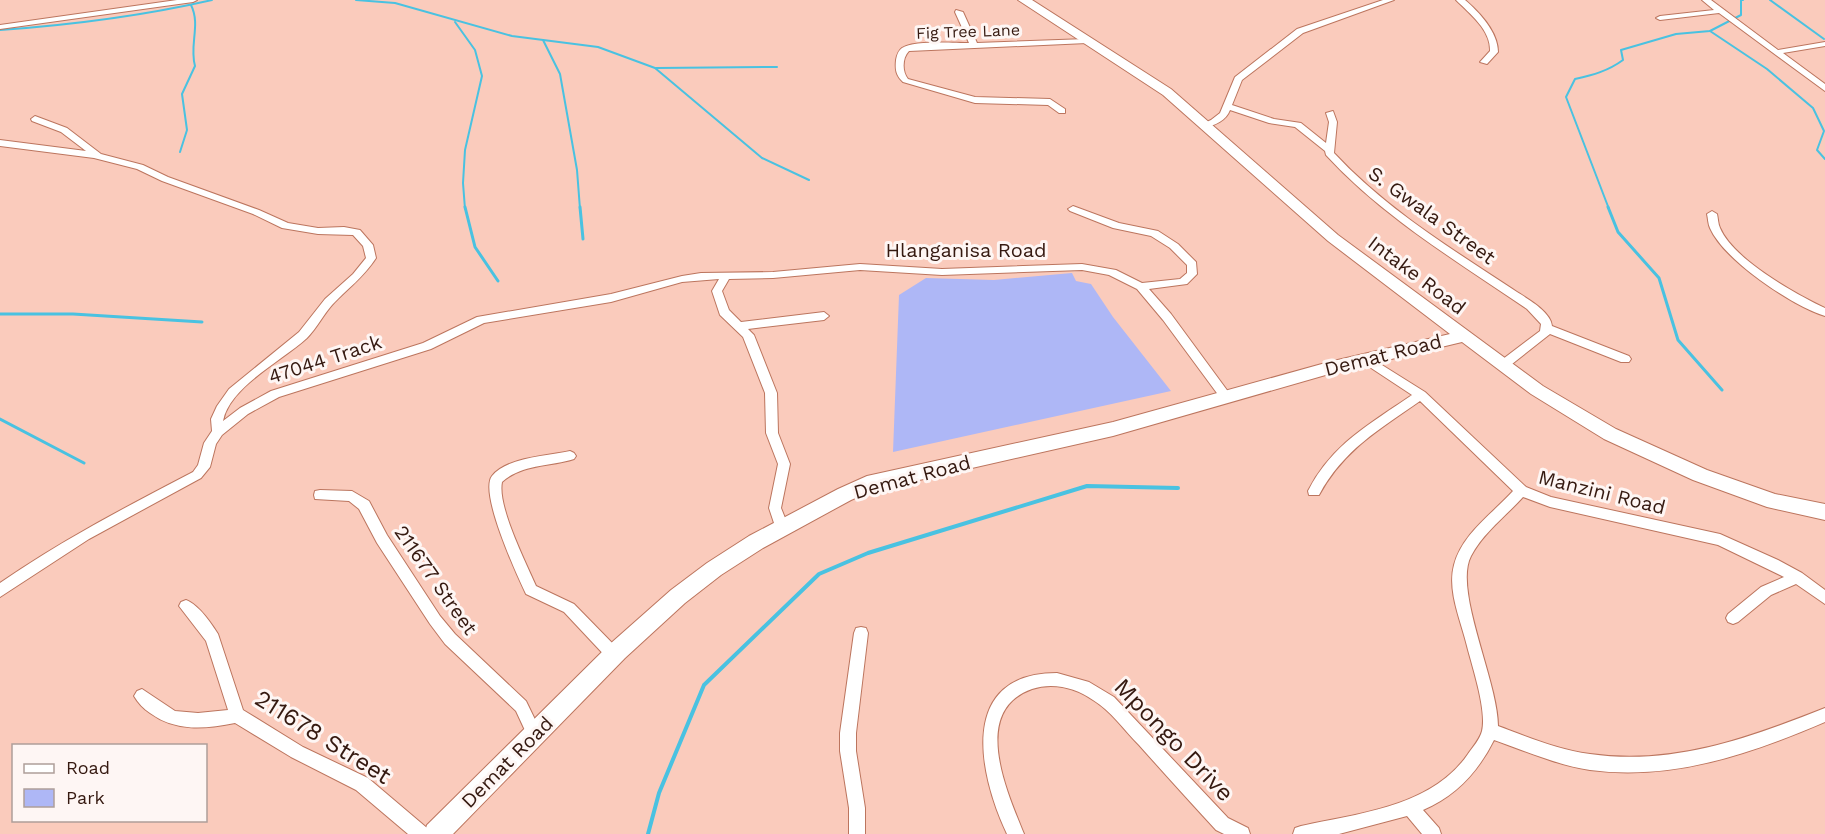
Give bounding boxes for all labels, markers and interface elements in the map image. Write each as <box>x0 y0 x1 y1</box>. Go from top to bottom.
street label: Fig Tree Lane <box>916 20 1020 43</box>
street label: S. Gwala Street <box>1364 161 1501 270</box>
street label: Intake Road <box>1363 231 1471 319</box>
street label: Hlanganisa Road <box>885 238 1047 262</box>
street label: 47044 Track <box>265 329 385 389</box>
street label: Demat Road <box>1322 329 1444 381</box>
street label: Demat Road <box>851 450 973 504</box>
street label: Manzini Road <box>1536 465 1668 519</box>
street label: 211677 Street <box>389 521 483 640</box>
street label: Mpongo Drive <box>1108 673 1240 807</box>
street label: 211678 Street <box>250 684 396 790</box>
street label: Demat Road <box>456 711 558 813</box>
legend <box>12 744 207 822</box>
text: Road <box>66 757 110 778</box>
text: Park <box>66 787 105 808</box>

